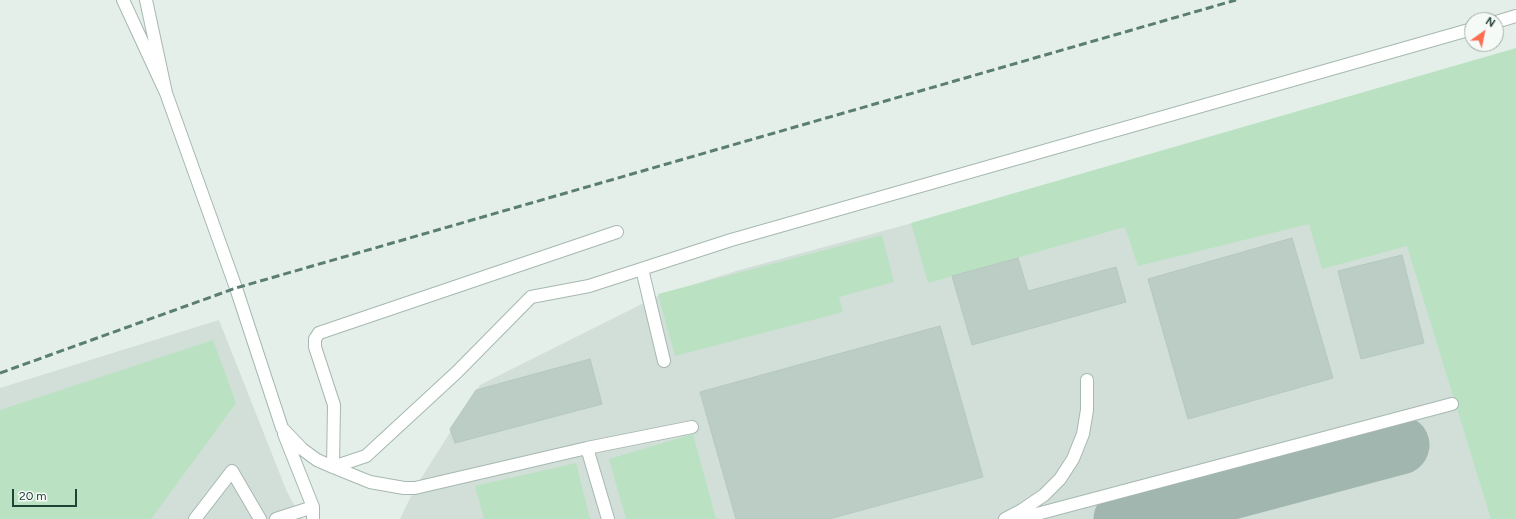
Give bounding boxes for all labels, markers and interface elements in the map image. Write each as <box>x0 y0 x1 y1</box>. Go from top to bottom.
north arrow <box>1464 12 1504 52</box>
text: N <box>1483 15 1497 30</box>
scale bar <box>14 481 79 507</box>
text: 20 m <box>19 489 47 503</box>

